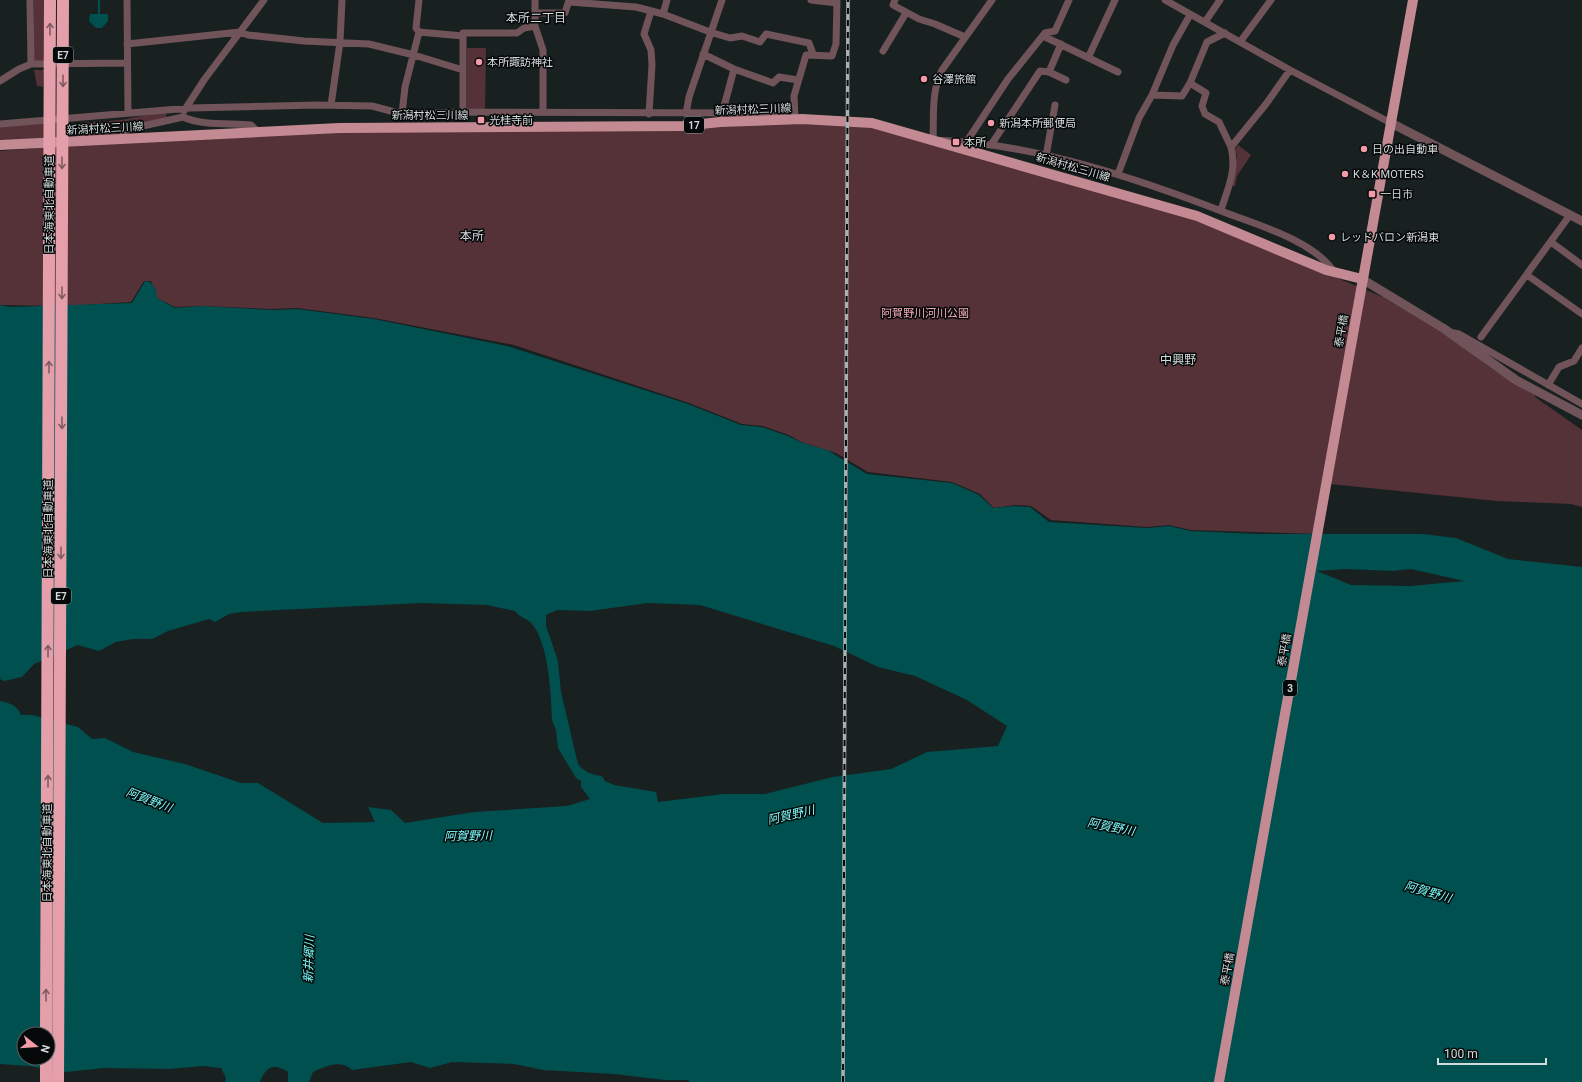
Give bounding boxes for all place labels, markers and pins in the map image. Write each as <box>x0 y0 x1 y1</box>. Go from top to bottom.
place label: 本所諏訪神社 <box>487 56 553 69</box>
marker: 本所諏訪神社 <box>474 57 484 67</box>
place label: 谷澤旅館 <box>932 73 976 86</box>
marker: 谷澤旅館 <box>919 74 929 84</box>
place label: 光桂寺前 <box>489 114 533 127</box>
marker: 光桂寺前 <box>476 115 486 125</box>
place label: 新潟本所郵便局 <box>999 117 1076 130</box>
marker: 新潟本所郵便局 <box>986 118 996 128</box>
place label: 本所 <box>964 136 987 149</box>
marker: 本所 <box>951 137 961 147</box>
place label: 日の出自動車 <box>1372 143 1438 156</box>
marker: 日の出自動車 <box>1359 144 1369 154</box>
place label: K＆K MOTERS <box>1353 168 1424 181</box>
marker: K＆K MOTERS <box>1340 169 1350 179</box>
place label: 一日市 <box>1380 188 1413 201</box>
marker: 一日市 <box>1367 189 1377 199</box>
place label: レッドバロン新潟東 <box>1340 231 1439 244</box>
marker: レッドバロン新潟東 <box>1327 232 1337 242</box>

